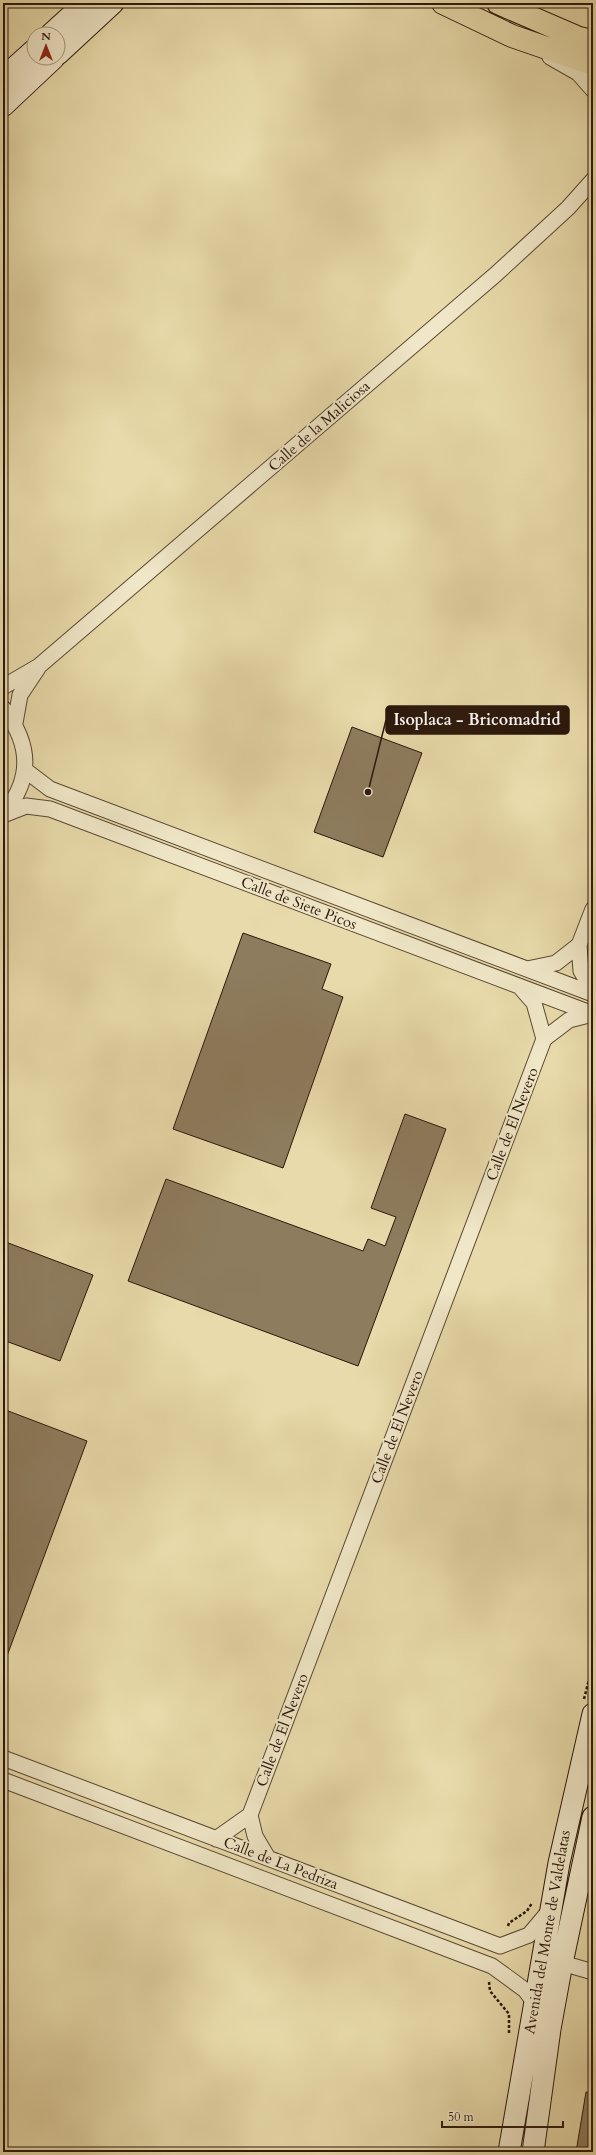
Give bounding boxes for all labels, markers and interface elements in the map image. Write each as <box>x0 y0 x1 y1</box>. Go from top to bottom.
north arrow <box>26 26 66 66</box>
text: N <box>41 29 51 44</box>
street label: Calle de la Maliciosa <box>264 376 375 476</box>
callout: Isoplaca - Bricomadrid <box>386 706 569 734</box>
text: Isoplaca - Bricomadrid <box>393 709 561 731</box>
street label: Calle de Siete Picos <box>238 872 360 934</box>
street label: Calle de El Nevero <box>481 1064 543 1184</box>
street label: Calle de El Nevero <box>366 1367 428 1487</box>
street label: Calle de El Nevero <box>251 1670 313 1790</box>
street label: Avenida del Monte de Valdelatas <box>519 1828 575 2036</box>
street label: Calle de La Pedriza <box>221 1832 342 1894</box>
scale bar <box>442 2103 563 2129</box>
text: 50 m <box>448 2109 475 2125</box>

